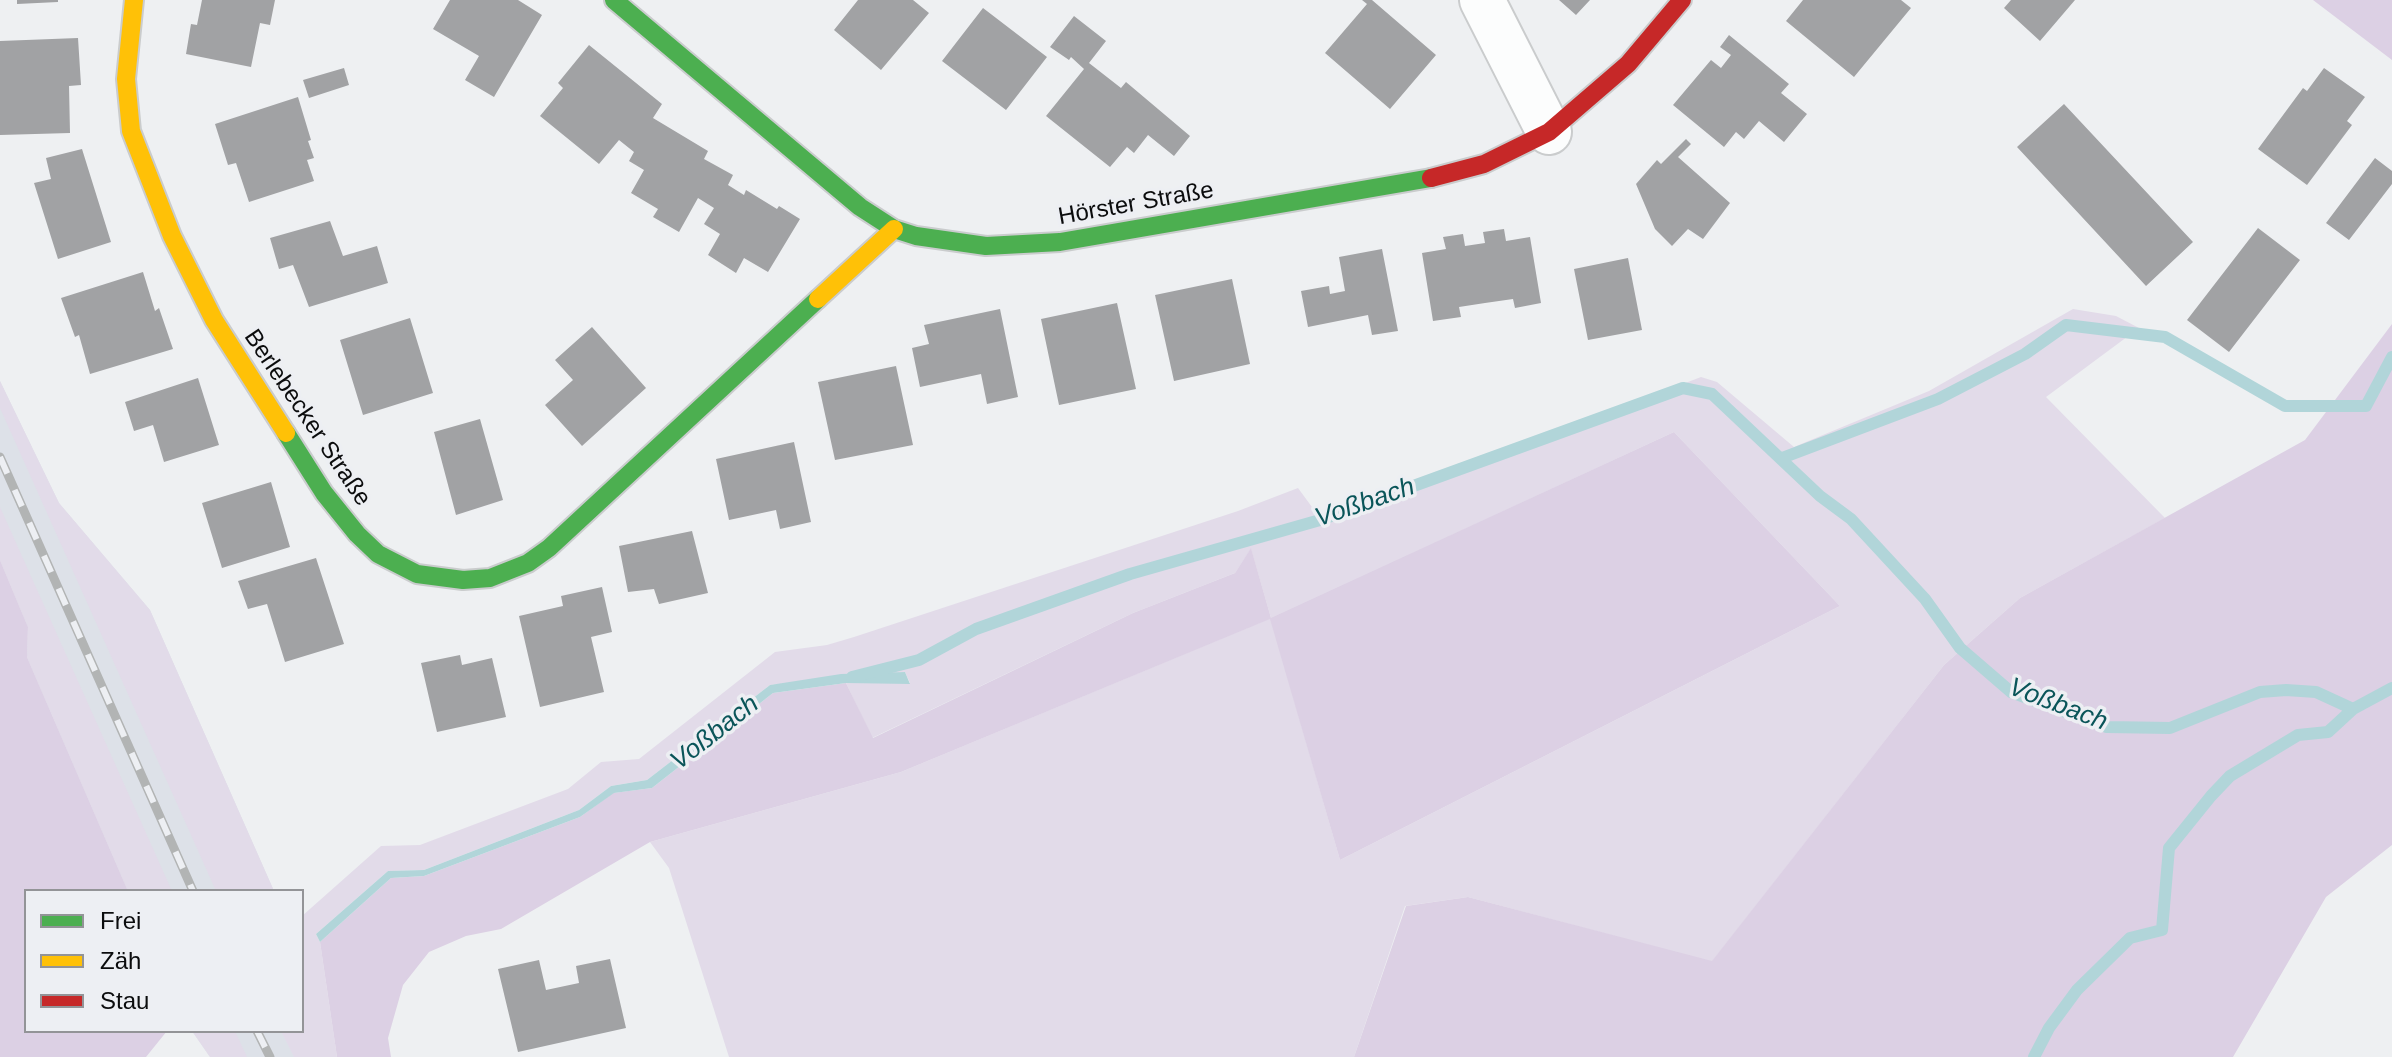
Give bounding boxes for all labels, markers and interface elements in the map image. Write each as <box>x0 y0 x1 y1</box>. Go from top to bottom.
street label: Hörster Straße <box>1056 176 1216 232</box>
street label: Berlebecker Straße <box>237 324 377 512</box>
water label: Voßbach <box>1311 471 1419 535</box>
water label: Voßbach <box>2004 672 2112 738</box>
water label: Voßbach <box>665 689 765 777</box>
legend <box>24 889 304 1033</box>
text: Frei <box>100 907 141 934</box>
text: Zäh <box>100 947 141 974</box>
text: Stau <box>100 987 149 1014</box>

